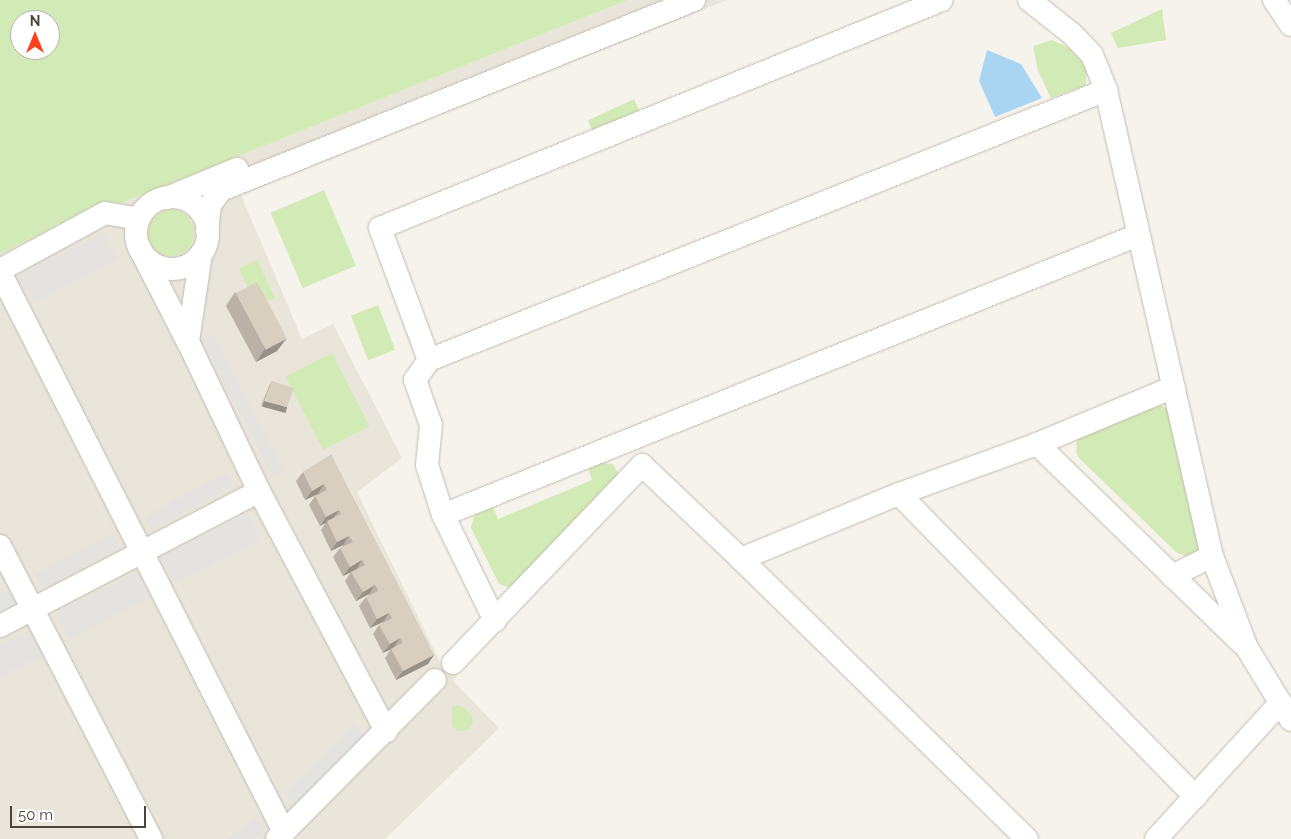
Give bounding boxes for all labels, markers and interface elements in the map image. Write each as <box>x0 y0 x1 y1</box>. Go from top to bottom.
north arrow <box>10 10 60 60</box>
text: N <box>30 13 40 29</box>
scale bar <box>12 796 149 828</box>
text: 50 m <box>18 806 53 824</box>

